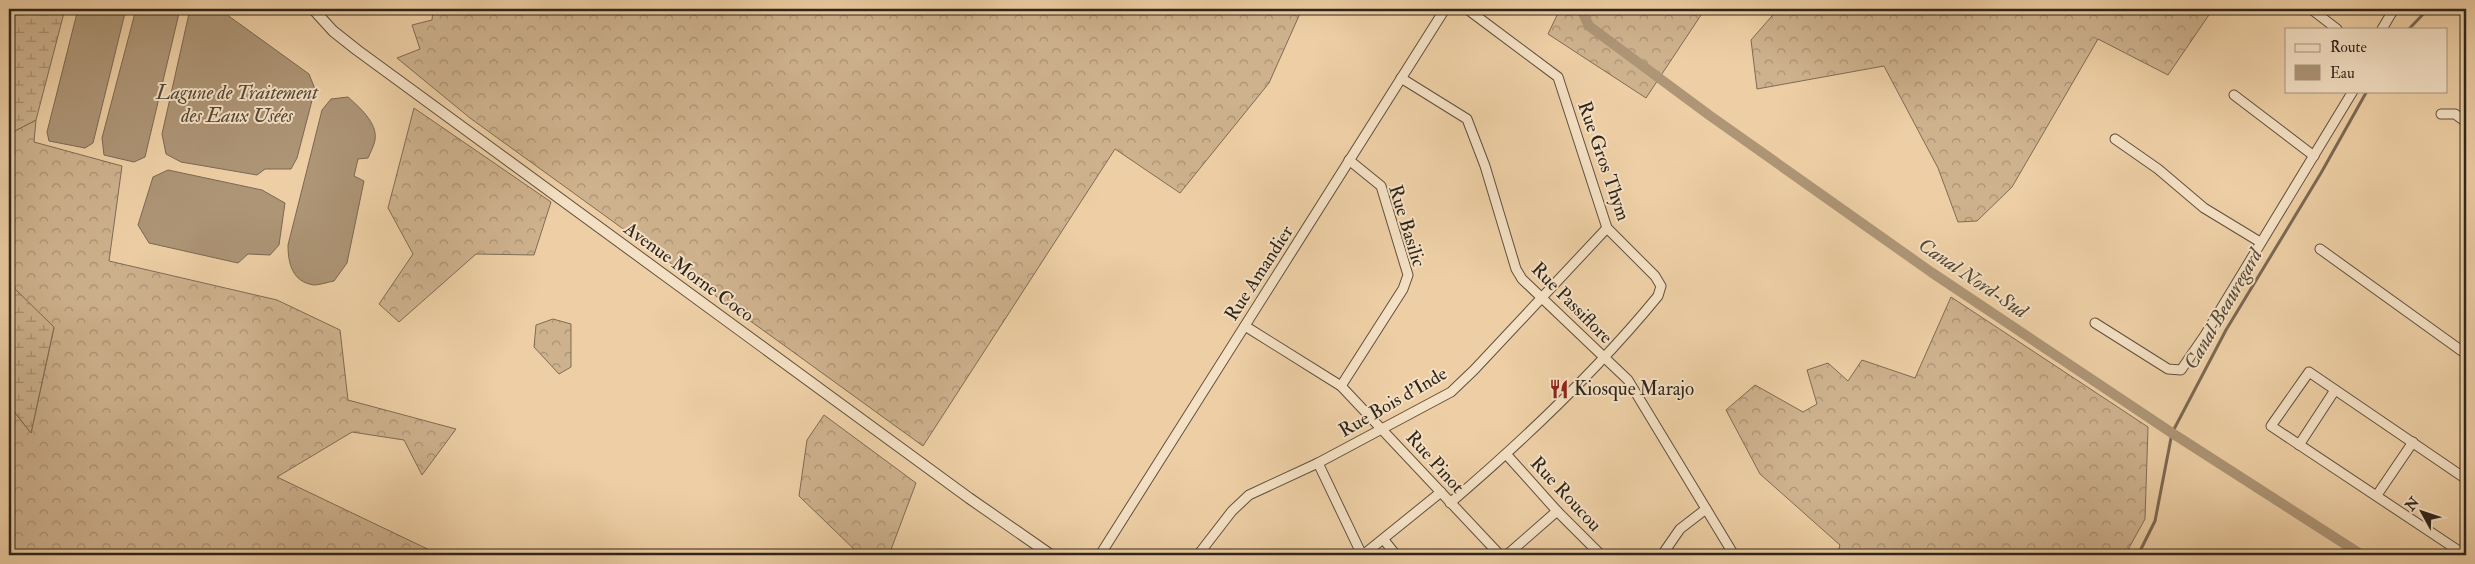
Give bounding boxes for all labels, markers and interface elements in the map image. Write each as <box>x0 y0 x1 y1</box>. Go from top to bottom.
legend <box>2285 28 2448 92</box>
text: Route <box>2330 38 2367 57</box>
text: Eau <box>2330 64 2355 83</box>
water label: Lagune de Traitement des Eaux Usées <box>155 80 319 128</box>
street label: Rue Gros Thym <box>1572 98 1636 224</box>
street label: Rue Basilic <box>1383 182 1431 270</box>
street label: Avenue Morne Coco <box>619 216 759 327</box>
street label: Rue Amandier <box>1219 221 1299 325</box>
water label: Canal Nord-Sud <box>1914 232 2034 325</box>
water label: Canal Beauregard <box>2178 243 2268 374</box>
street label: Rue Passiflore <box>1526 257 1618 349</box>
street label: Rue Bois d'Inde <box>1335 361 1452 443</box>
place label: Kiosque Marajo <box>1574 377 1694 401</box>
restaurant icon: Kiosque Marajo <box>1548 378 1570 400</box>
street label: Rue Pinot <box>1401 426 1469 498</box>
street label: Rue Roucou <box>1525 451 1607 537</box>
north arrow <box>2398 486 2448 536</box>
text: N <box>2401 493 2423 515</box>

